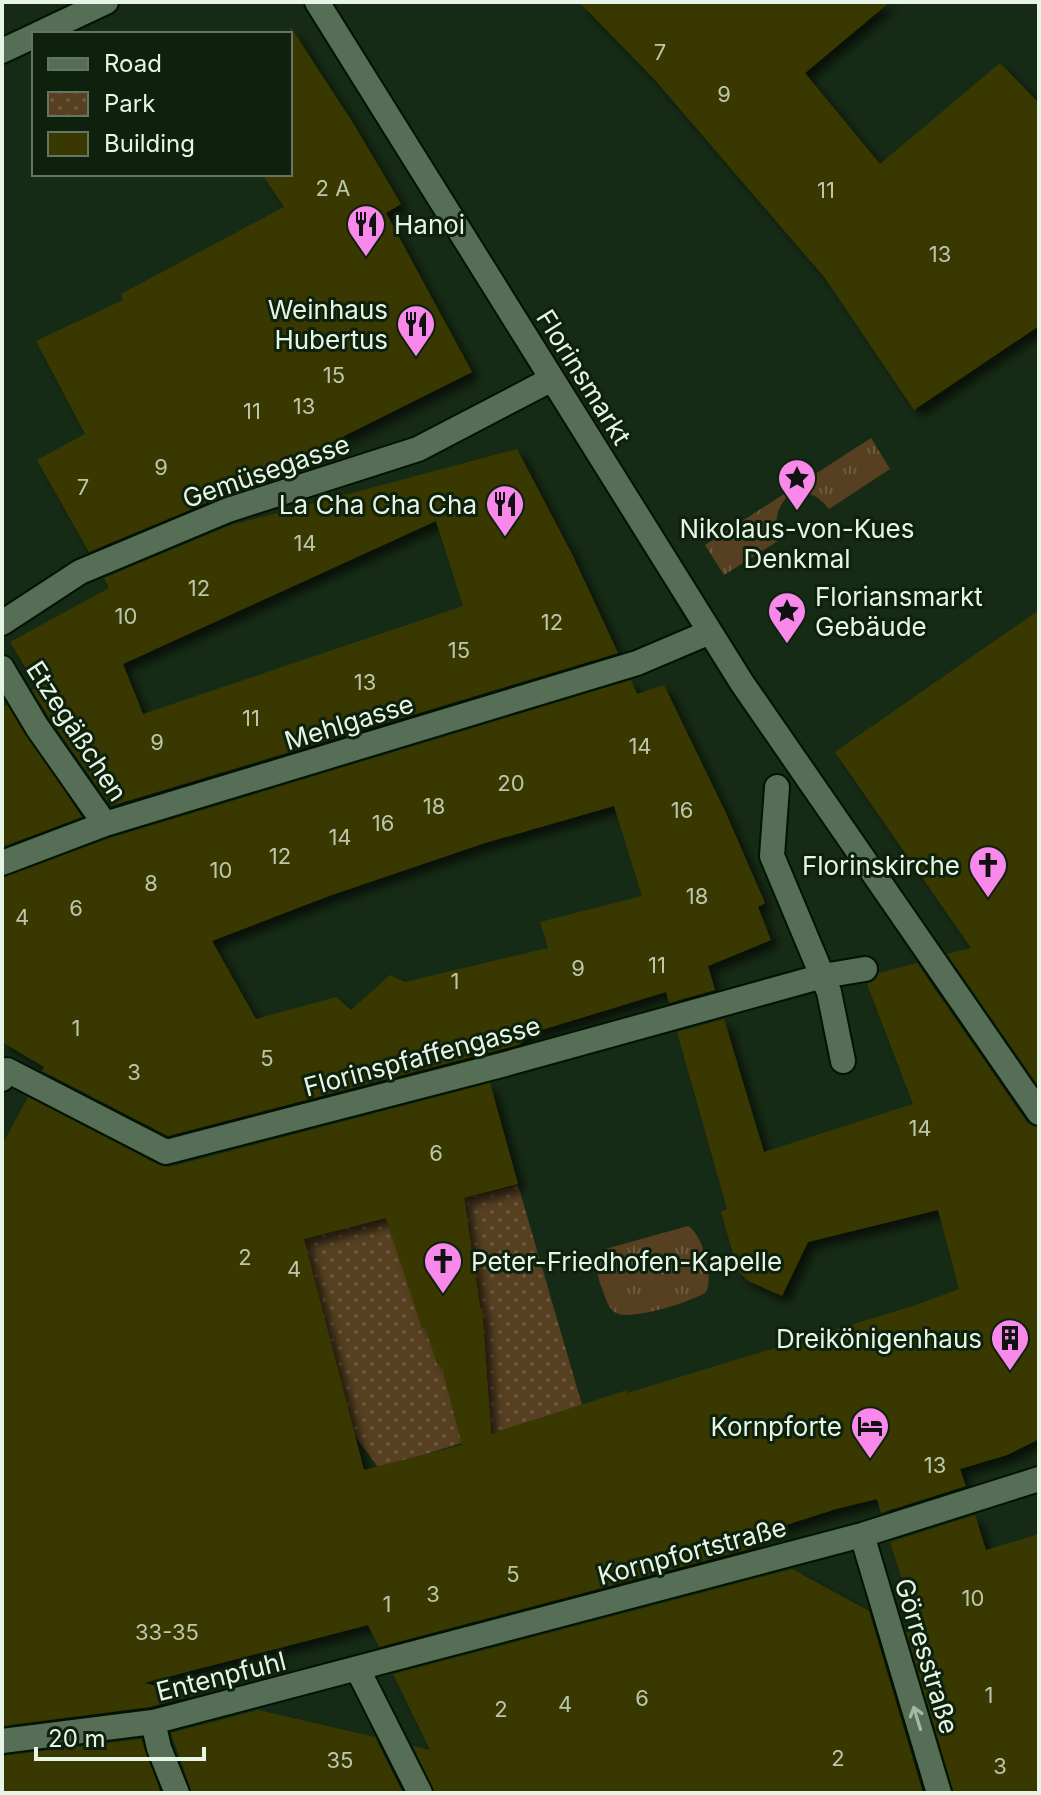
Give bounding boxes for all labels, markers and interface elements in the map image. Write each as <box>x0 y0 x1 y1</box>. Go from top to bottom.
legend <box>32 32 292 176</box>
house number: 7 <box>654 39 666 65</box>
text: Road <box>104 49 162 78</box>
house number: 9 <box>717 81 731 107</box>
text: Park <box>104 89 155 118</box>
text: Building <box>104 129 195 158</box>
house number: 2 A <box>316 175 350 201</box>
house number: 11 <box>817 177 835 203</box>
restaurant icon: Hanoi <box>345 203 387 258</box>
place label: Hanoi <box>394 209 465 240</box>
house number: 13 <box>929 241 951 267</box>
place label: Weinhaus Hubertus <box>268 294 388 355</box>
restaurant icon: Weinhaus Hubertus <box>395 303 437 358</box>
street label: Florinsmarkt <box>530 304 638 450</box>
house number: 15 <box>323 362 345 388</box>
house number: 13 <box>293 393 315 419</box>
house number: 11 <box>243 398 261 424</box>
street label: Gemüsegasse <box>178 428 354 514</box>
house number: 9 <box>154 454 168 480</box>
place icon: Nikolaus-von-Kues Denkmal <box>776 457 818 512</box>
house number: 7 <box>77 474 89 500</box>
restaurant icon: La Cha Cha Cha <box>484 483 526 538</box>
place label: La Cha Cha Cha <box>279 489 477 520</box>
place label: Nikolaus-von-Kues Denkmal <box>680 513 914 574</box>
house number: 14 <box>293 530 317 556</box>
house number: 12 <box>188 575 210 601</box>
place label: Floriansmarkt Gebäude <box>815 581 983 642</box>
place icon: Floriansmarkt Gebäude <box>766 590 808 645</box>
house number: 10 <box>115 603 137 629</box>
house number: 12 <box>541 609 563 635</box>
house number: 15 <box>448 637 470 663</box>
street label: Etzegäßchen <box>20 655 134 807</box>
house number: 13 <box>354 669 376 695</box>
street label: Mehlgasse <box>281 688 417 756</box>
house number: 11 <box>242 705 260 731</box>
house number: 9 <box>150 729 164 755</box>
house number: 14 <box>628 733 652 759</box>
house number: 20 <box>497 770 525 796</box>
house number: 18 <box>423 793 445 819</box>
house number: 16 <box>671 797 693 823</box>
house number: 16 <box>372 810 394 836</box>
house number: 14 <box>328 824 352 850</box>
house number: 12 <box>269 843 291 869</box>
church icon: Florinskirche <box>967 844 1009 899</box>
place label: Florinskirche <box>802 850 960 881</box>
house number: 10 <box>210 857 232 883</box>
house number: 8 <box>144 870 158 896</box>
house number: 18 <box>686 883 708 909</box>
house number: 6 <box>69 895 83 921</box>
house number: 4 <box>15 904 29 930</box>
house number: 11 <box>648 952 666 978</box>
house number: 9 <box>571 955 585 981</box>
house number: 1 <box>451 968 459 994</box>
street label: Florinspfaffengasse <box>300 1009 544 1103</box>
house number: 1 <box>72 1015 80 1041</box>
house number: 5 <box>260 1045 274 1071</box>
house number: 3 <box>127 1059 141 1085</box>
house number: 14 <box>908 1115 932 1141</box>
house number: 6 <box>429 1140 443 1166</box>
church icon: Peter-Friedhofen-Kapelle <box>422 1240 464 1295</box>
house number: 2 <box>238 1244 252 1270</box>
place label: Peter-Friedhofen-Kapelle <box>471 1246 782 1277</box>
house number: 4 <box>287 1256 301 1282</box>
building icon: Dreikönigenhaus <box>989 1317 1031 1372</box>
place label: Dreikönigenhaus <box>776 1323 982 1354</box>
hotel icon: Kornpforte <box>849 1405 891 1460</box>
place label: Kornpforte <box>710 1411 842 1442</box>
house number: 13 <box>924 1452 946 1478</box>
street label: Kornpfortstraße <box>594 1511 790 1591</box>
house number: 5 <box>506 1561 520 1587</box>
street label: Görresstraße <box>889 1574 965 1738</box>
house number: 3 <box>426 1581 440 1607</box>
house number: 10 <box>962 1585 984 1611</box>
house number: 1 <box>383 1591 391 1617</box>
house number: 33-35 <box>135 1619 199 1645</box>
street label: Entenpfuhl <box>153 1645 289 1707</box>
house number: 1 <box>985 1682 993 1708</box>
house number: 6 <box>635 1685 649 1711</box>
house number: 4 <box>558 1691 572 1717</box>
house number: 2 <box>494 1696 508 1722</box>
one-way arrow <box>909 1706 924 1732</box>
scale bar <box>36 1711 204 1761</box>
text: 20 m <box>48 1724 106 1753</box>
house number: 2 <box>831 1745 845 1771</box>
house number: 35 <box>327 1747 353 1773</box>
house number: 3 <box>993 1753 1007 1779</box>

